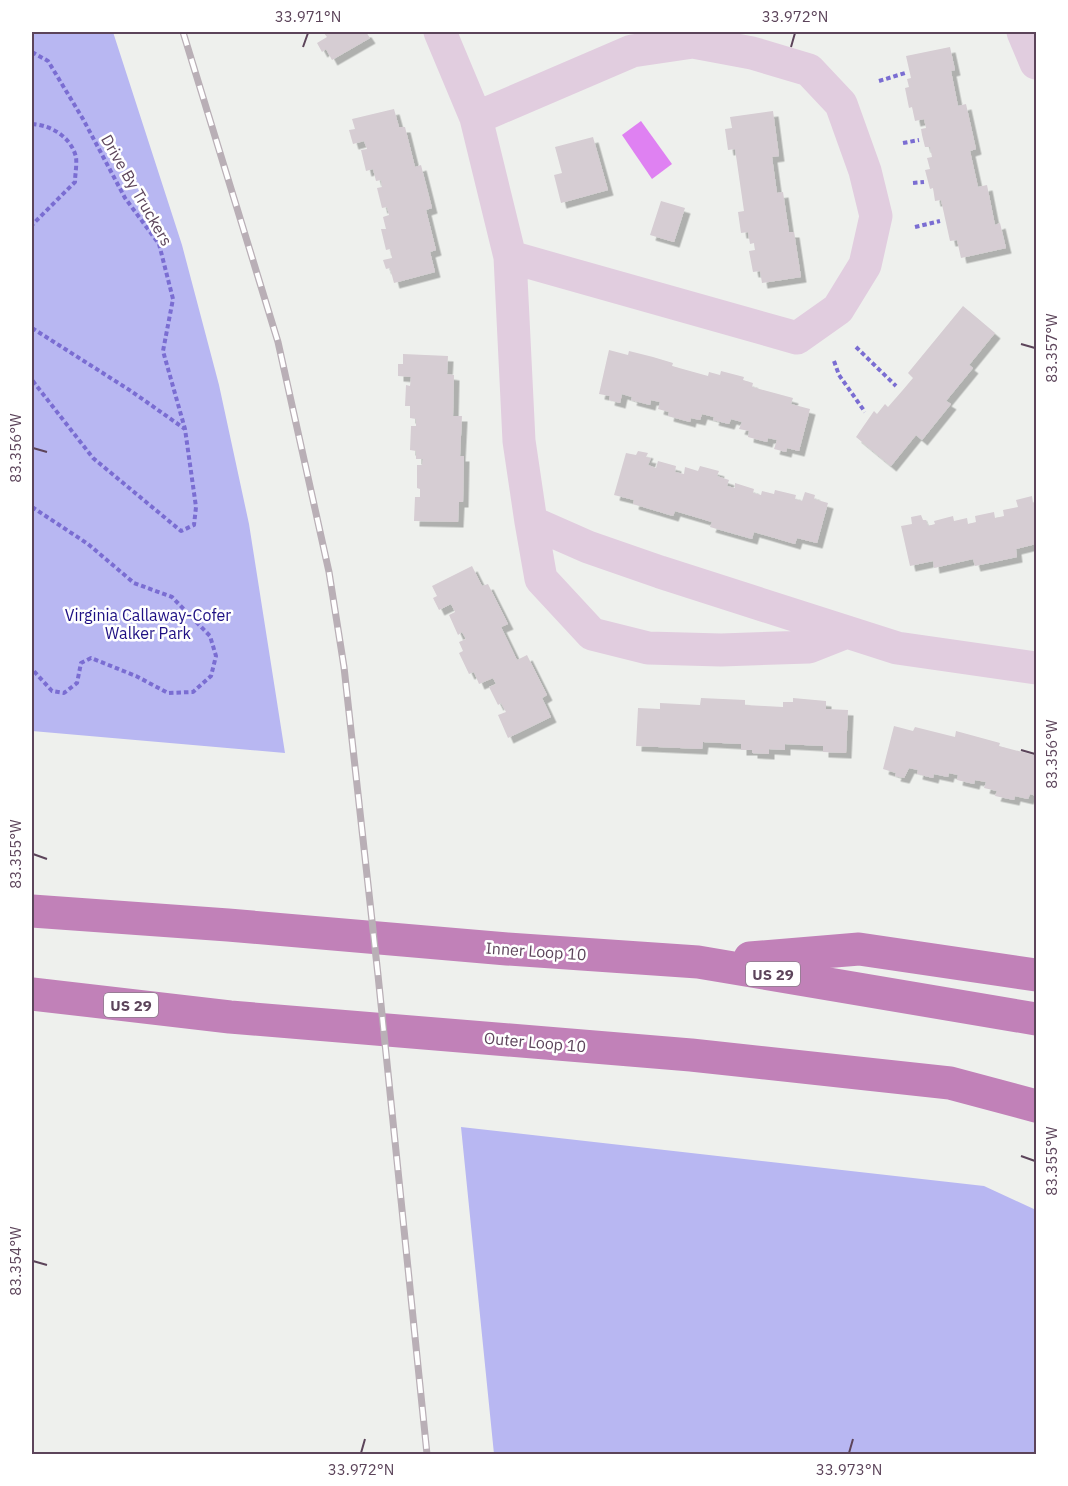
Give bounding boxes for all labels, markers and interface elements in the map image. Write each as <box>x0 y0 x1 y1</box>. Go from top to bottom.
text: 33.971°N <box>275 7 341 26</box>
text: 33.972°N <box>762 7 828 26</box>
street label: Drive By Truckers <box>97 131 177 249</box>
text: 83.357°W <box>1042 313 1061 383</box>
text: 83.356°W <box>6 413 25 483</box>
park label: Virginia Callaway-Cofer Walker Park <box>65 605 231 643</box>
text: 83.356°W <box>1042 719 1061 789</box>
text: 83.355°W <box>6 819 25 889</box>
street label: Inner Loop 10 <box>485 938 587 964</box>
road number: US 29 <box>746 962 800 986</box>
road number: US 29 <box>104 993 158 1017</box>
street label: Outer Loop 10 <box>483 1028 587 1056</box>
text: 83.355°W <box>1042 1126 1061 1196</box>
text: 83.354°W <box>6 1226 25 1296</box>
text: 33.972°N <box>328 1460 394 1479</box>
text: 33.973°N <box>816 1460 882 1479</box>

